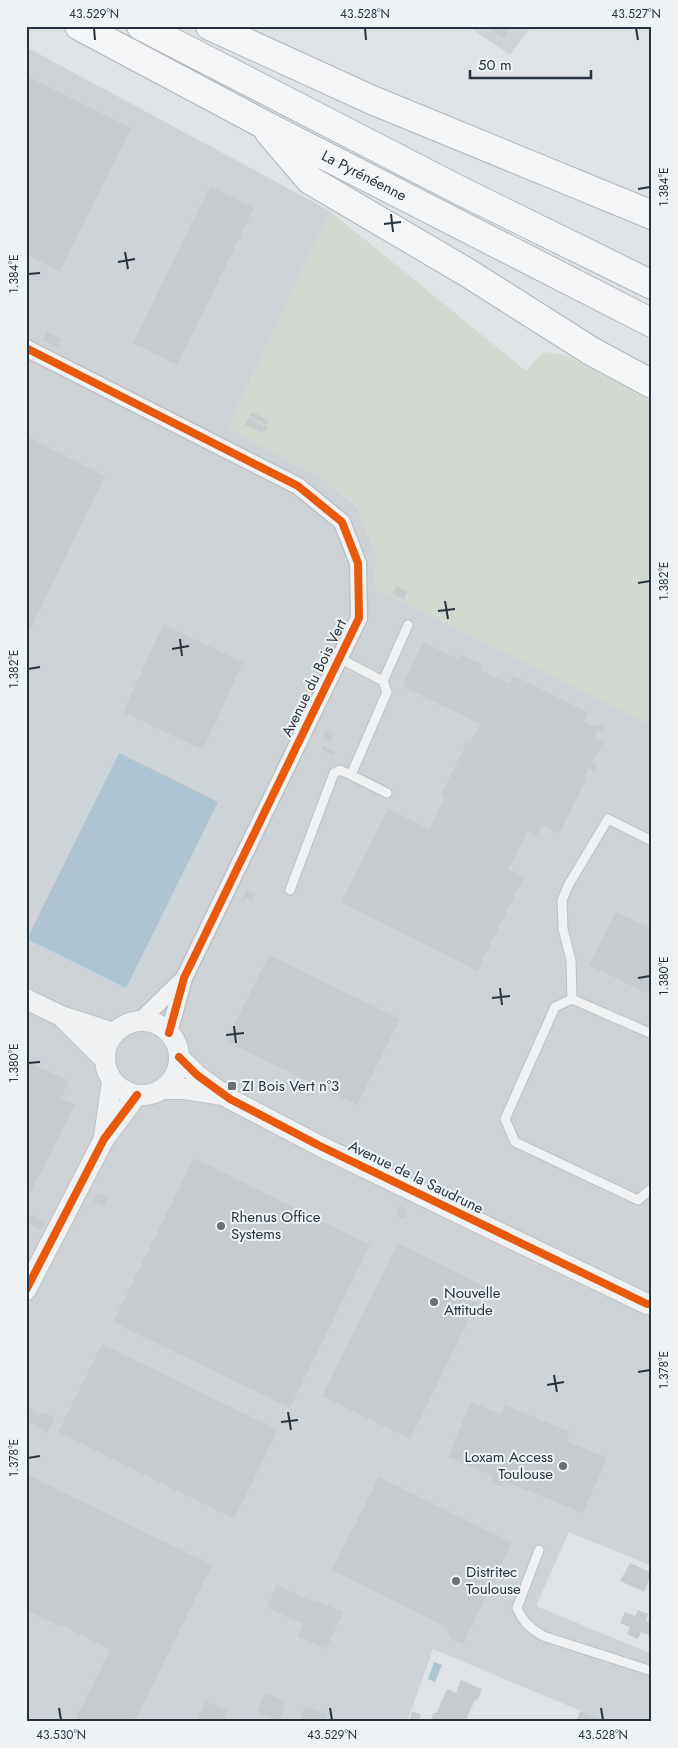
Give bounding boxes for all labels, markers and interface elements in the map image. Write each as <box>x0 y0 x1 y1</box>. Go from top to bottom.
text: 43.529°N <box>69 5 119 23</box>
text: 43.528°N <box>340 5 390 23</box>
text: 43.527°N <box>611 5 661 23</box>
scale bar <box>470 48 592 80</box>
text: 50 m <box>478 54 512 76</box>
street label: La Pyrénéenne <box>318 145 411 207</box>
text: 1.384°E <box>655 167 673 207</box>
text: 1.384°E <box>5 254 23 294</box>
text: 1.382°E <box>655 562 673 600</box>
street label: Avenue du Bois Vert <box>276 615 352 740</box>
text: 1.382°E <box>5 650 23 688</box>
text: 1.380°E <box>655 956 673 996</box>
text: 1.380°E <box>5 1043 23 1083</box>
place label: ZI Bois Vert n°3 <box>242 1075 339 1097</box>
marker: ZI Bois Vert n°3 <box>226 1080 238 1092</box>
street label: Avenue de la Saudrune <box>345 1135 487 1219</box>
place label: Rhenus Office Systems <box>231 1206 321 1245</box>
marker: Rhenus Office Systems <box>215 1220 227 1232</box>
place label: Nouvelle Attitude <box>444 1282 501 1321</box>
marker: Nouvelle Attitude <box>428 1296 440 1308</box>
text: 1.378°E <box>655 1351 673 1389</box>
text: 1.378°E <box>5 1439 23 1477</box>
place label: Loxam Access Toulouse <box>465 1446 553 1485</box>
marker: Loxam Access Toulouse <box>557 1460 569 1472</box>
place label: Distritec Toulouse <box>466 1561 521 1600</box>
marker: Distritec Toulouse <box>450 1575 462 1587</box>
text: 43.530°N <box>36 1726 86 1744</box>
text: 43.529°N <box>307 1726 357 1744</box>
text: 43.528°N <box>578 1726 628 1744</box>

